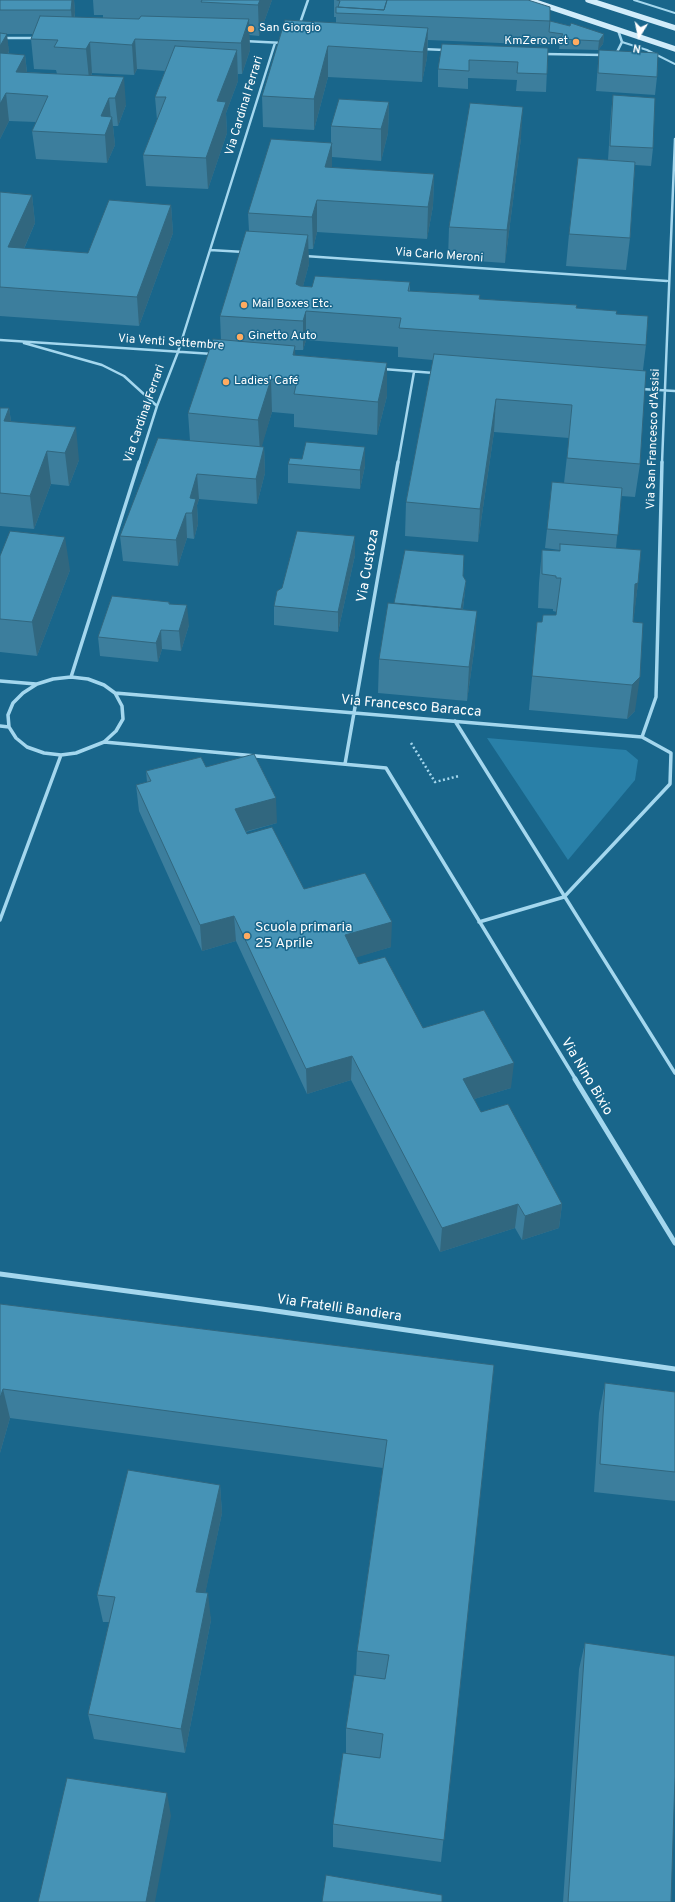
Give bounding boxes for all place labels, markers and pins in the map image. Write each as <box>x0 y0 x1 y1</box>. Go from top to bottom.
place label: San Giorgio <box>259 22 321 36</box>
marker: San Giorgio <box>246 24 256 34</box>
place label: KmZero.net <box>504 35 568 49</box>
marker: KmZero.net <box>571 37 581 47</box>
place label: Mail Boxes Etc. <box>252 298 332 312</box>
marker: Mail Boxes Etc. <box>239 300 249 310</box>
place label: Ginetto Auto <box>248 330 317 344</box>
marker: Ginetto Auto <box>235 332 245 342</box>
place label: Ladies' Café <box>234 375 299 389</box>
marker: Ladies' Café <box>221 377 231 387</box>
place label: Scuola primaria 25 Aprile <box>255 920 352 952</box>
marker: Scuola primaria 25 Aprile <box>242 931 252 941</box>

